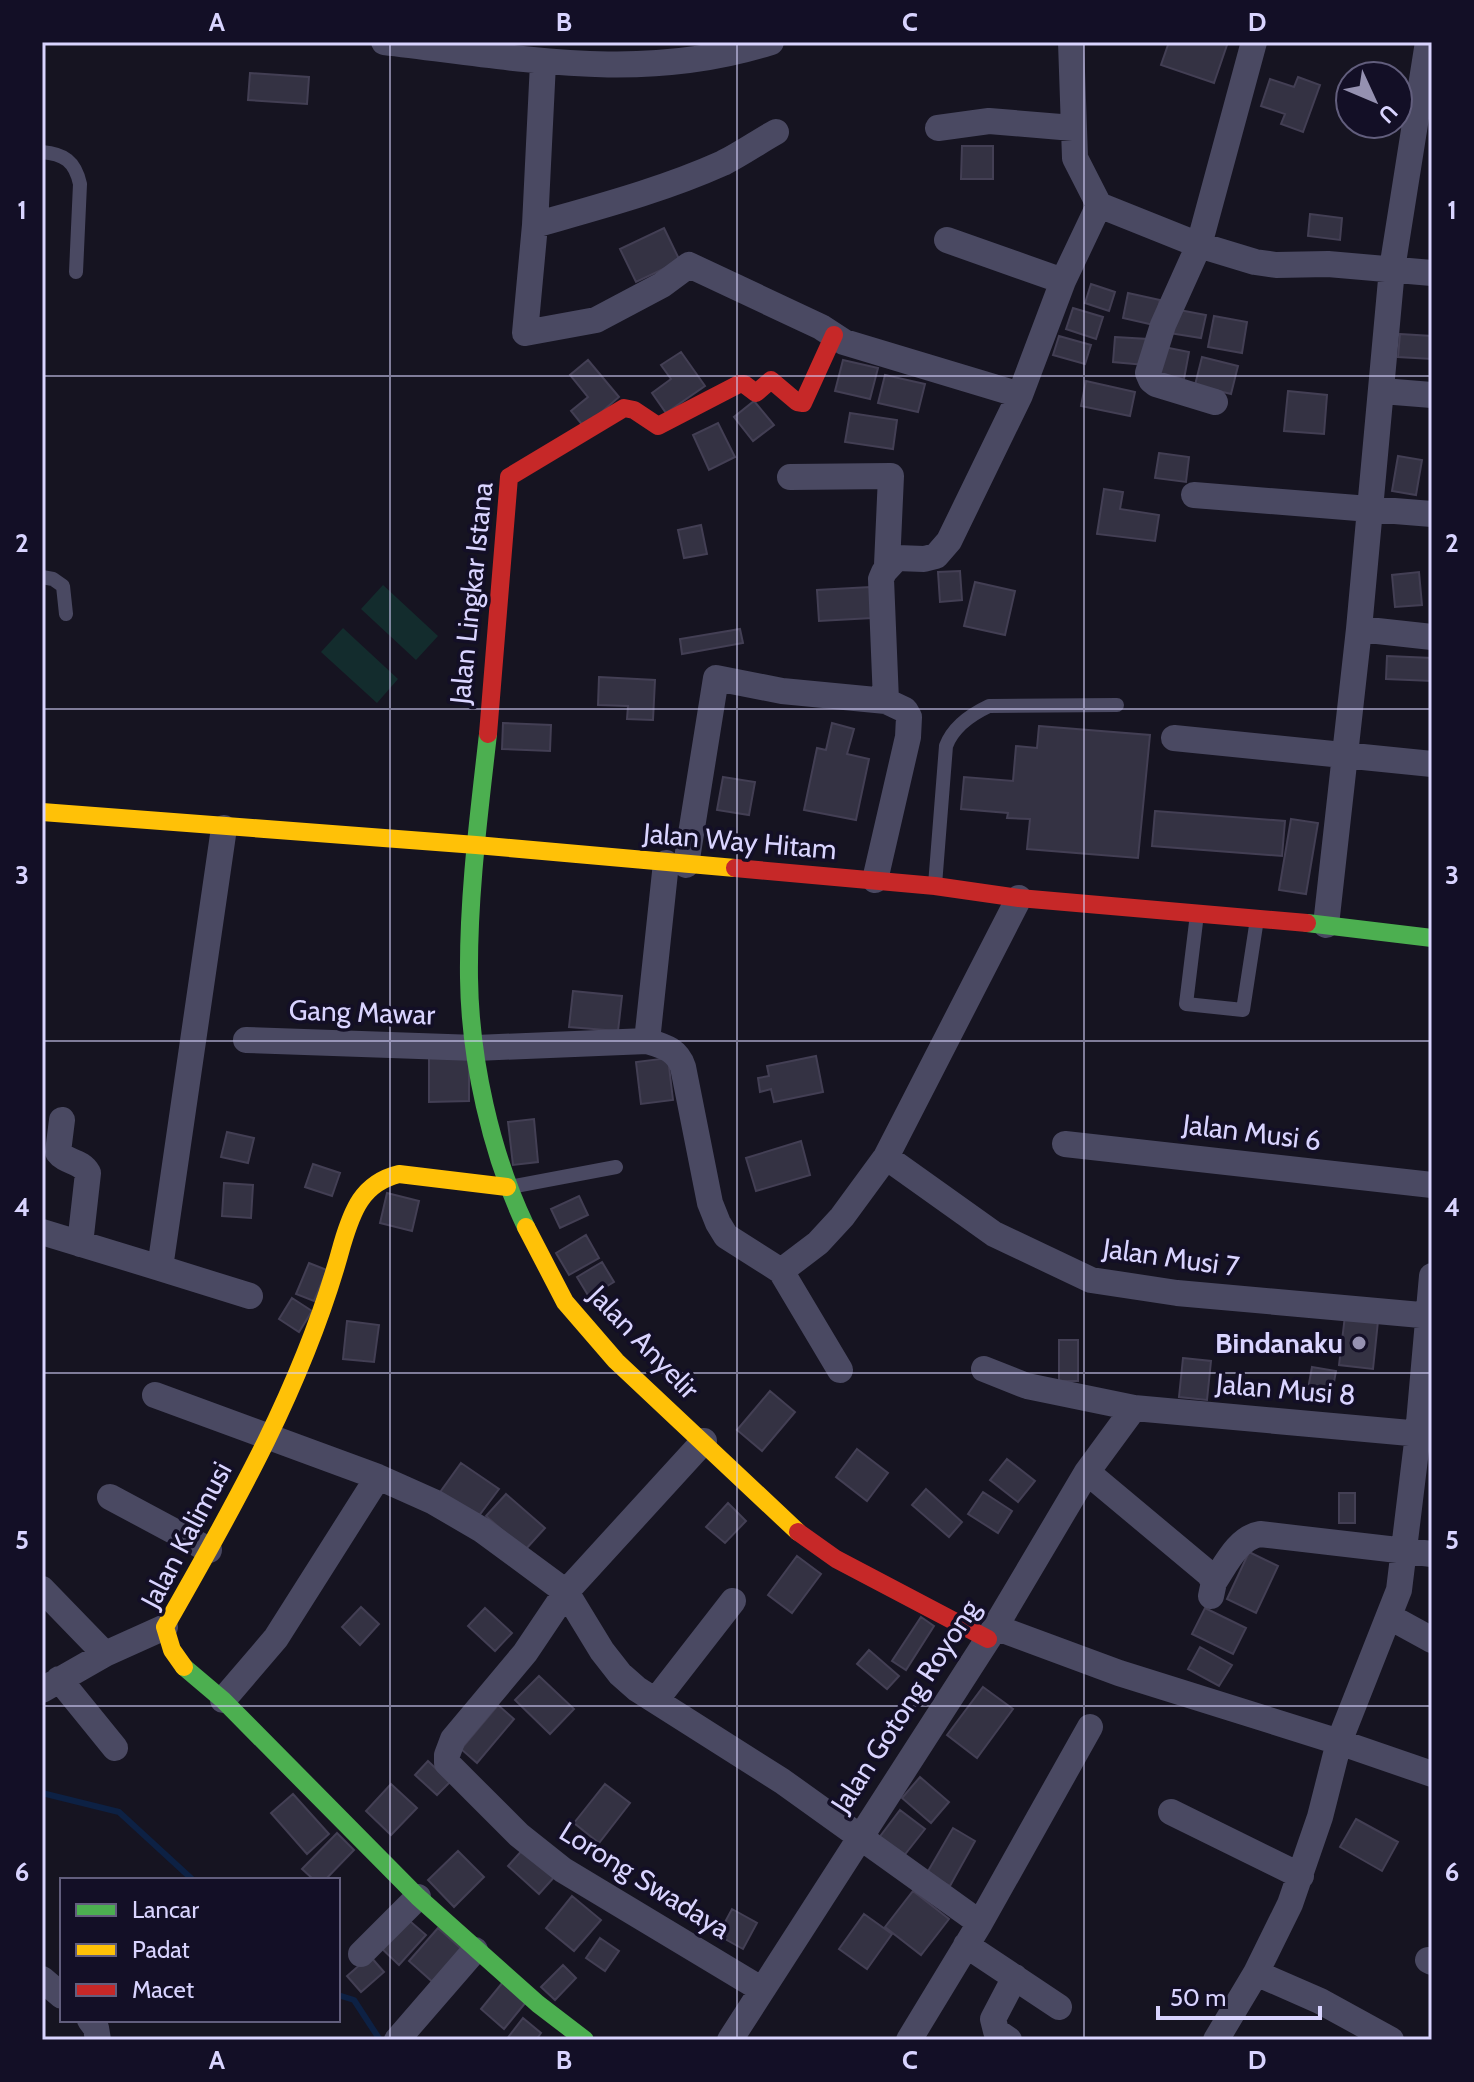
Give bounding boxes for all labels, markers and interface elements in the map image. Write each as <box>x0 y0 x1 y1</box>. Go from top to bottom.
text: A <box>209 6 226 38</box>
text: B <box>556 6 572 38</box>
text: C <box>902 6 918 38</box>
text: D <box>1248 6 1266 38</box>
north arrow <box>1334 60 1414 140</box>
text: U <box>1373 98 1403 129</box>
text: 1 <box>17 194 27 226</box>
text: 1 <box>1447 194 1457 226</box>
street label: Jalan Lingkar Istana <box>442 480 500 707</box>
text: 2 <box>15 527 29 559</box>
text: 2 <box>1445 527 1459 559</box>
street label: Jalan Way Hitam <box>641 816 838 866</box>
text: 3 <box>15 859 29 891</box>
text: 3 <box>1445 859 1459 891</box>
street label: Gang Mawar <box>288 992 436 1032</box>
street label: Jalan Musi 6 <box>1180 1107 1323 1157</box>
text: 4 <box>14 1191 30 1223</box>
text: 4 <box>1444 1191 1460 1223</box>
street label: Jalan Musi 7 <box>1100 1230 1241 1283</box>
street label: Jalan Anyelir <box>581 1278 706 1406</box>
place label: Bindanaku <box>1215 1326 1343 1360</box>
marker: Bindanaku <box>1350 1334 1368 1352</box>
street label: Jalan Musi 8 <box>1214 1366 1357 1412</box>
street label: Jalan Kalimusi <box>133 1456 239 1615</box>
text: 5 <box>15 1524 29 1556</box>
text: 5 <box>1445 1524 1459 1556</box>
street label: Jalan Gotong Royong <box>823 1592 987 1820</box>
street label: Lorong Swadaya <box>554 1814 737 1946</box>
text: 6 <box>15 1856 29 1888</box>
text: 6 <box>1445 1856 1459 1888</box>
legend <box>60 1878 340 2022</box>
text: Lancar <box>132 1895 199 1924</box>
text: Padat <box>132 1935 190 1964</box>
scale bar <box>1158 1970 1320 2020</box>
text: Macet <box>132 1975 194 2004</box>
text: 50 m <box>1170 1983 1226 2012</box>
text: A <box>209 2044 226 2076</box>
text: B <box>556 2044 572 2076</box>
text: C <box>902 2044 918 2076</box>
text: D <box>1248 2044 1266 2076</box>

